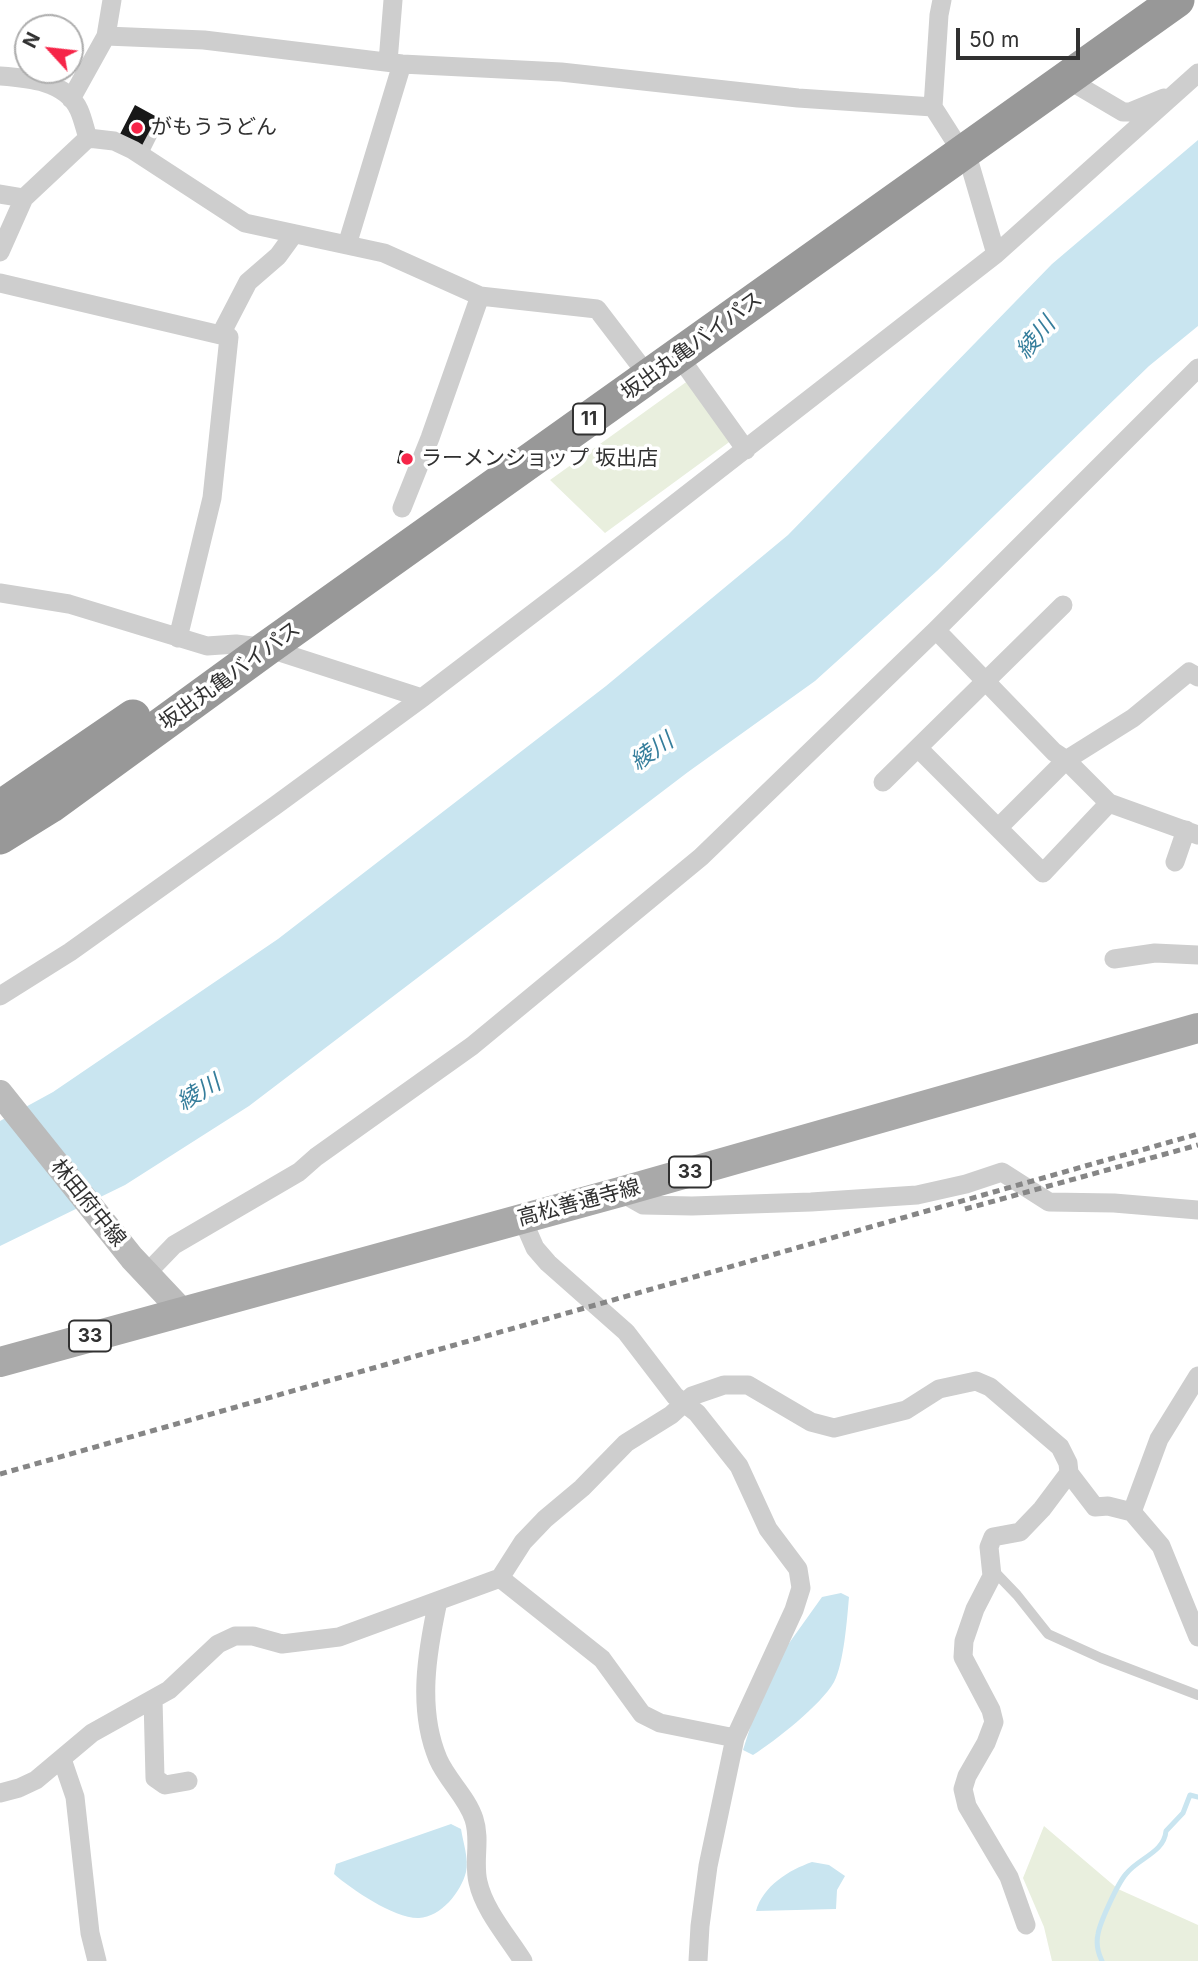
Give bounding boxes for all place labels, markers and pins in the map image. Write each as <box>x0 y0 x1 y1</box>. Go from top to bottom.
place label: がもううどん <box>151 115 277 141</box>
marker: がもううどん <box>129 120 145 136</box>
place label: ラーメンショップ 坂出店 <box>421 446 658 472</box>
marker: ラーメンショップ 坂出店 <box>399 451 415 467</box>

